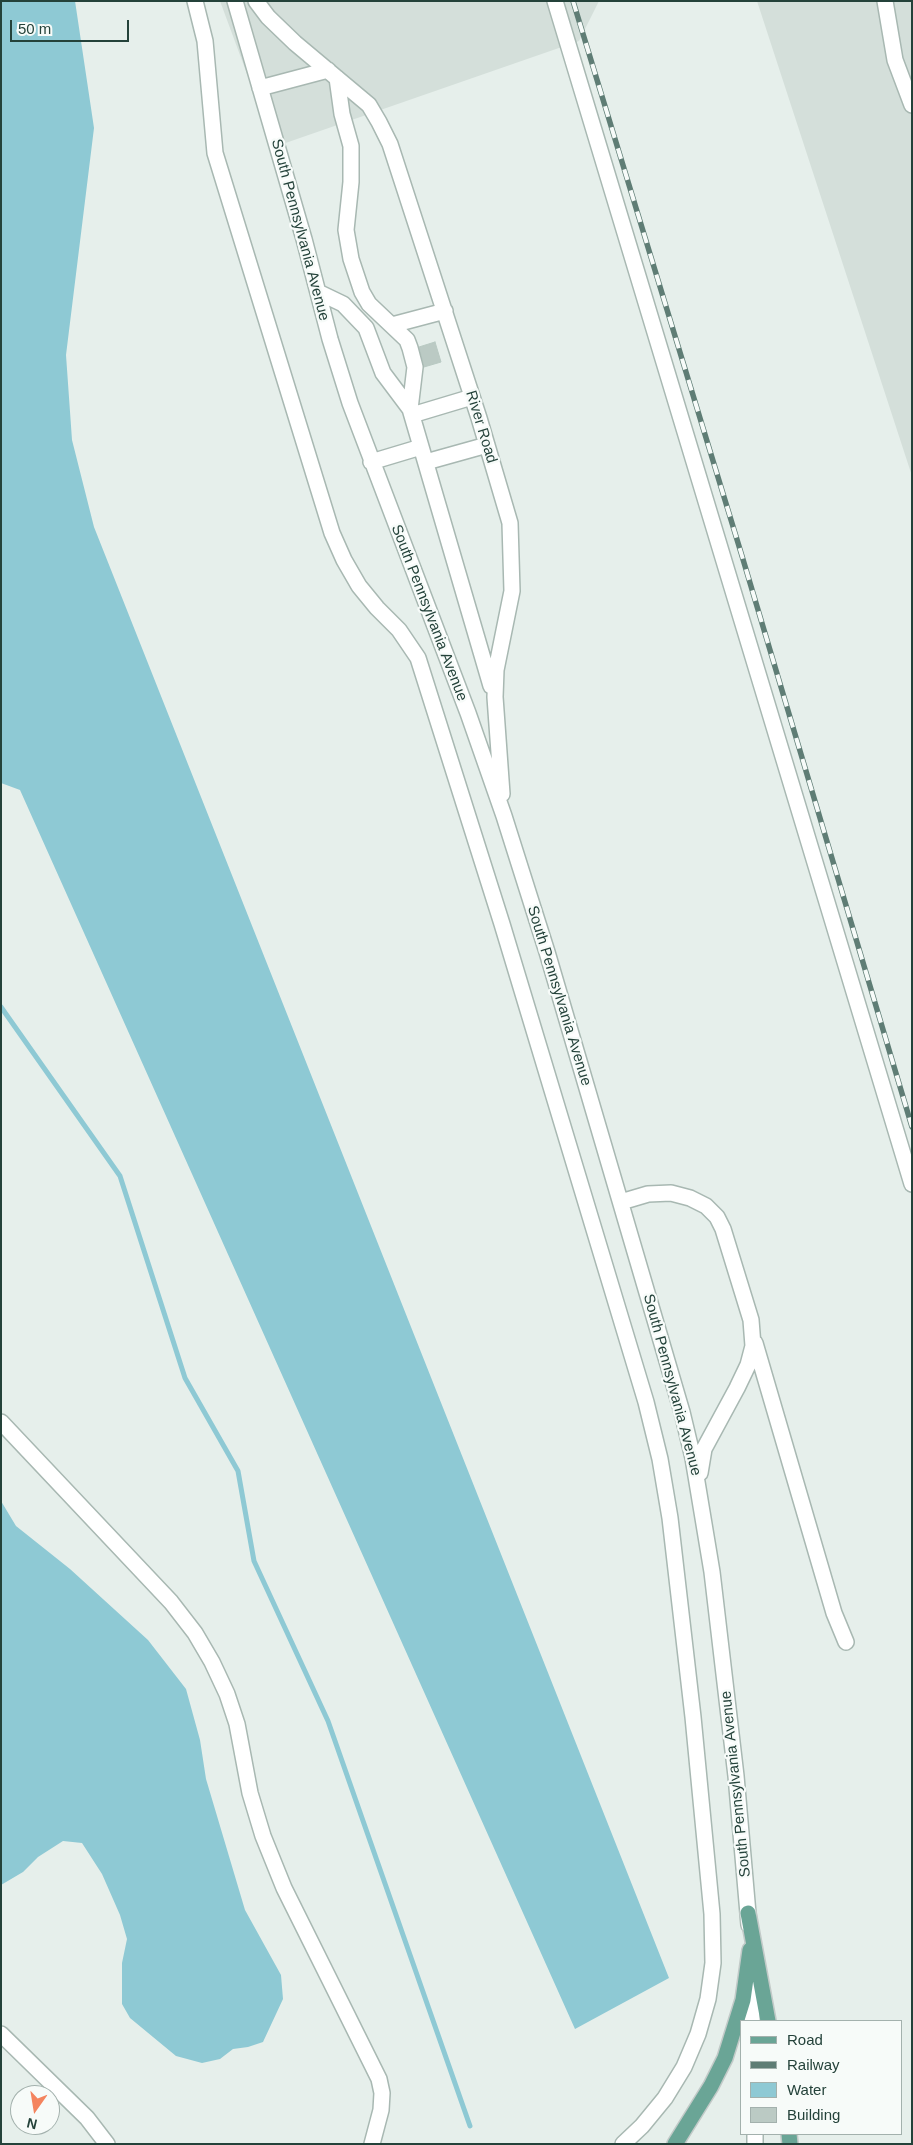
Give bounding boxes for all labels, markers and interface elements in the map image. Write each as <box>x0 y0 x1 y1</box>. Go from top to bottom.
scale bar <box>12 10 131 42</box>
text: 50 m <box>18 20 51 37</box>
street label: South Pennsylvania Avenue <box>267 137 333 323</box>
street label: River Road <box>461 388 501 466</box>
street label: South Pennsylvania Avenue <box>387 522 471 704</box>
street label: South Pennsylvania Avenue <box>523 904 595 1088</box>
street label: South Pennsylvania Avenue <box>639 1292 705 1478</box>
street label: South Pennsylvania Avenue <box>717 1690 755 1878</box>
legend <box>740 2020 903 2135</box>
text: Road <box>787 2031 823 2048</box>
text: Railway <box>787 2056 840 2073</box>
text: Water <box>787 2081 826 2098</box>
north arrow <box>10 2085 60 2135</box>
text: Building <box>787 2106 840 2123</box>
text: N <box>25 2115 39 2133</box>

